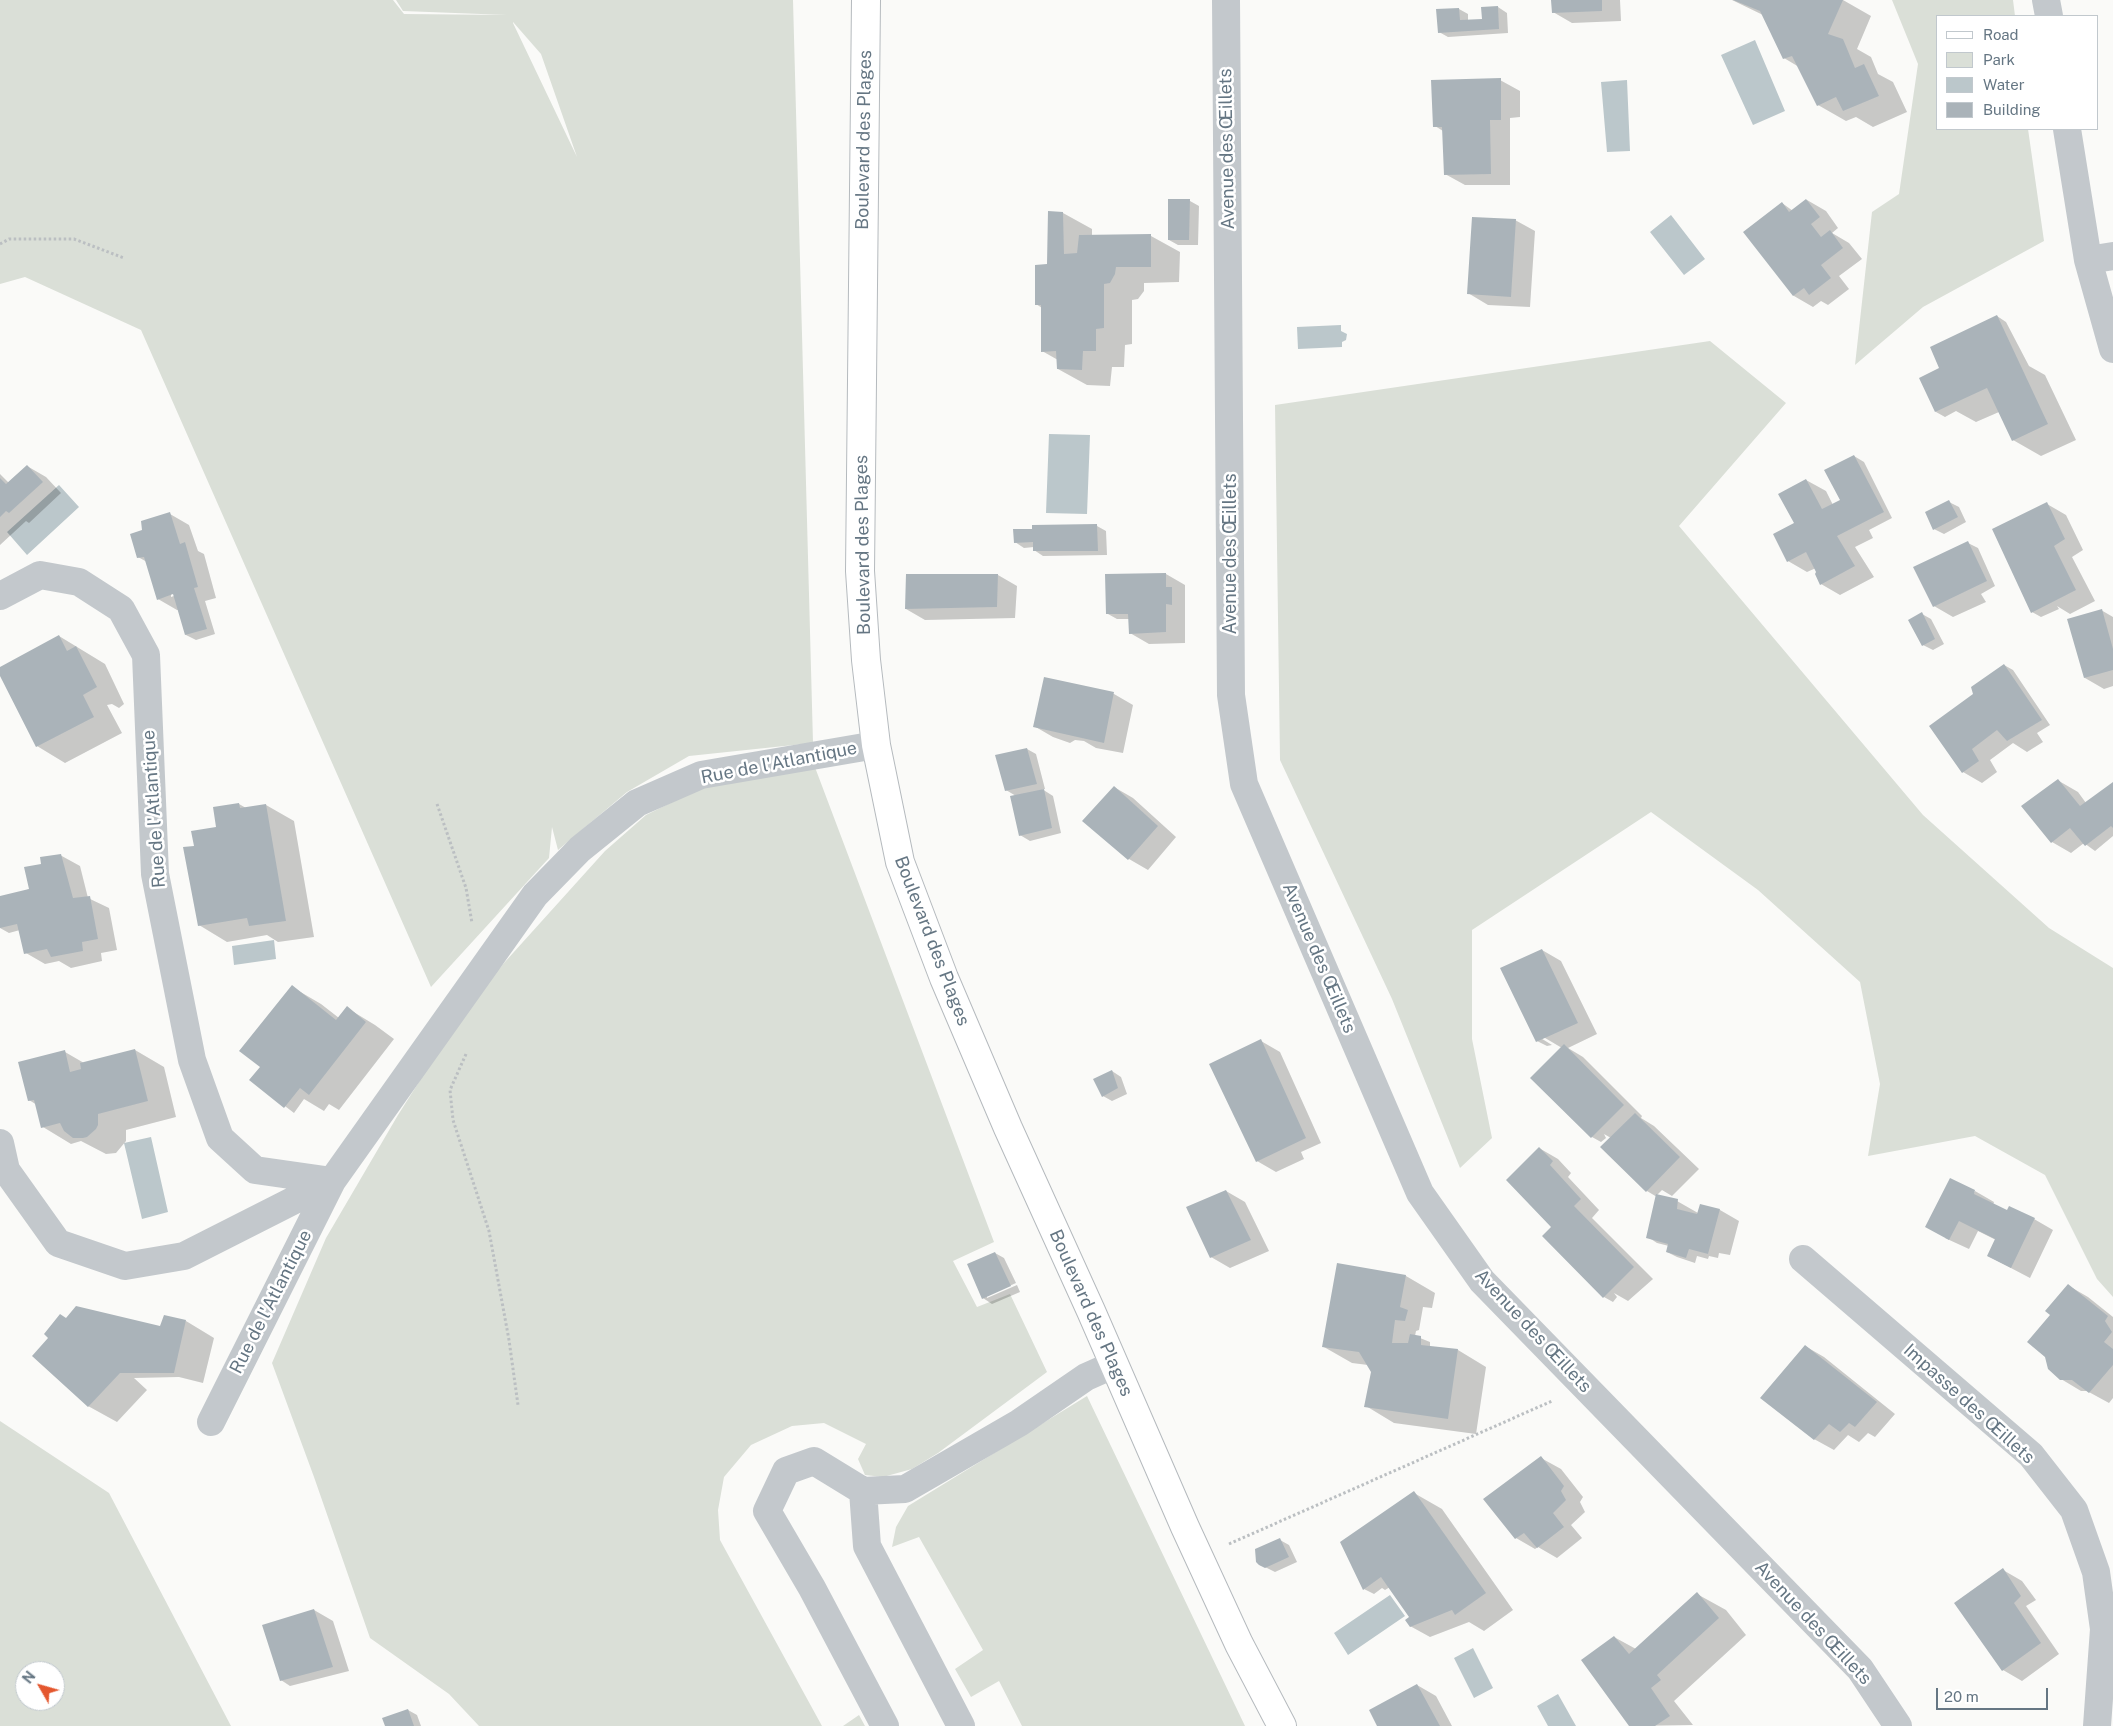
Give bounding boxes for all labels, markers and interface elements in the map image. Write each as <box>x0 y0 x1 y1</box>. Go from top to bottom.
legend <box>1936 15 2098 130</box>
text: Road <box>1983 26 2019 43</box>
street label: Boulevard des Plages <box>852 50 876 230</box>
text: Park <box>1983 51 2015 68</box>
street label: Avenue des Œillets <box>1215 68 1239 230</box>
text: Water <box>1983 76 2025 93</box>
text: Building <box>1983 101 2041 118</box>
street label: Boulevard des Plages <box>851 455 875 635</box>
street label: Avenue des Œillets <box>1219 473 1241 635</box>
street label: Rue de l'Atlantique <box>138 729 170 889</box>
street label: Rue de l'Atlantique <box>699 737 859 789</box>
street label: Boulevard des Plages <box>890 853 974 1029</box>
street label: Avenue des Œillets <box>1278 880 1360 1036</box>
street label: Boulevard des Plages <box>1045 1226 1137 1400</box>
street label: Rue de l'Atlantique <box>225 1227 317 1377</box>
street label: Avenue des Œillets <box>1470 1265 1596 1397</box>
street label: Impasse des Œillets <box>1899 1340 2039 1468</box>
street label: Avenue des Œillets <box>1750 1557 1876 1689</box>
north arrow <box>15 1661 65 1711</box>
text: N <box>19 1668 39 1687</box>
scale bar <box>1938 1678 2050 1710</box>
text: 20 m <box>1944 1688 1979 1705</box>

